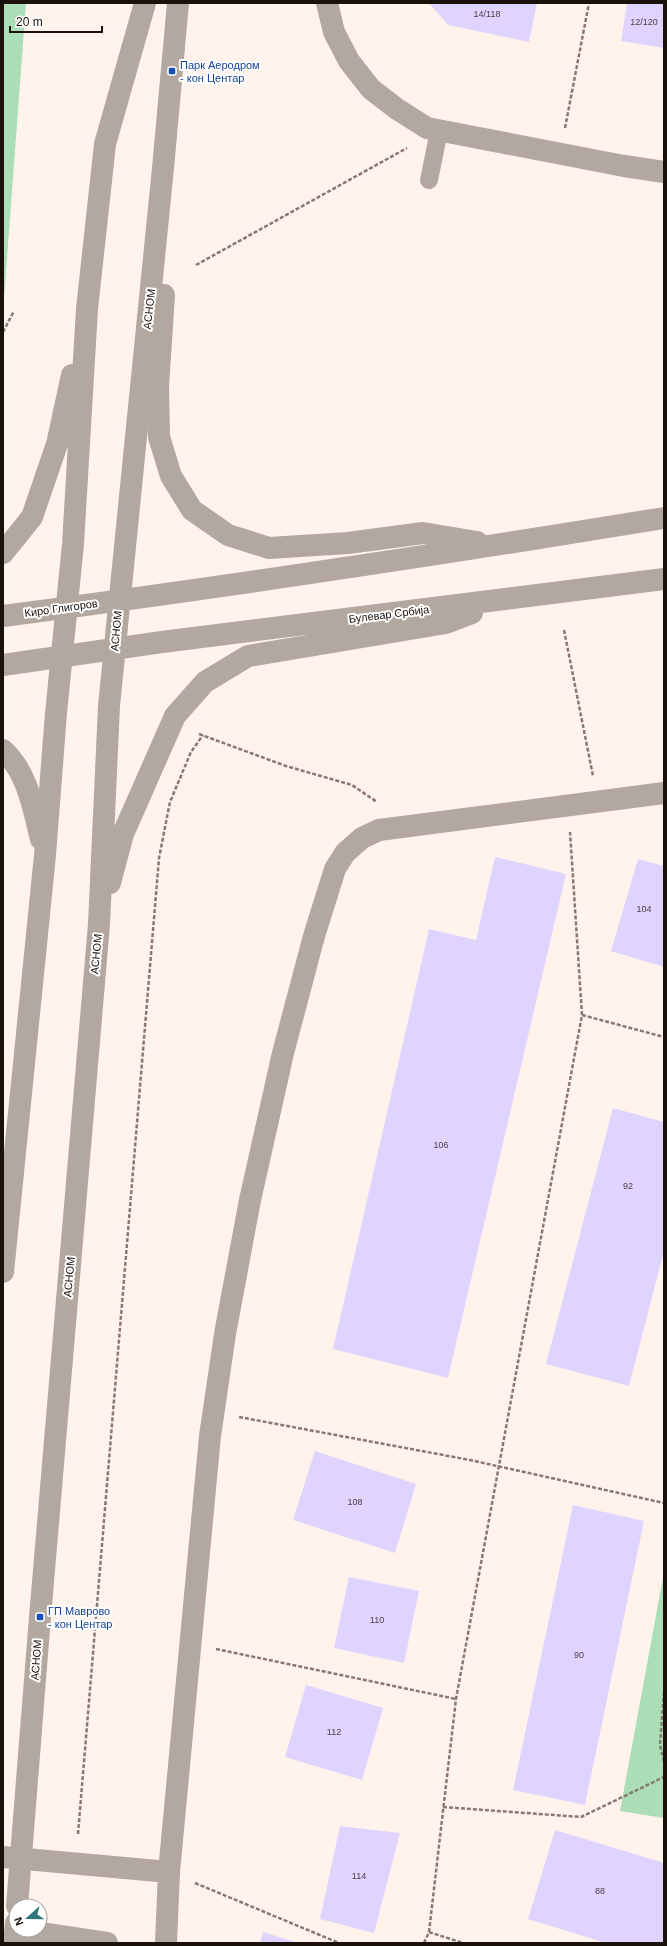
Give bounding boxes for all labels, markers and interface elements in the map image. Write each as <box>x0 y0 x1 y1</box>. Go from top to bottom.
scale bar <box>10 8 102 34</box>
house number: 14/118 <box>474 9 500 19</box>
text: 20 m <box>16 15 43 29</box>
house number: 12/120 <box>630 17 658 27</box>
place label: Парк Аеродром - кон Центар <box>180 59 260 84</box>
marker: Парк Аеродром - кон Центар <box>167 66 177 76</box>
street label: АСНОМ <box>141 288 157 330</box>
street label: Киро Глигоров <box>24 597 98 619</box>
street label: Булевар Србија <box>348 603 431 625</box>
street label: АСНОМ <box>108 610 124 652</box>
house number: 104 <box>636 904 652 914</box>
street label: АСНОМ <box>88 933 104 975</box>
house number: 106 <box>433 1140 449 1150</box>
house number: 92 <box>623 1181 633 1191</box>
street label: АСНОМ <box>61 1256 77 1298</box>
house number: 108 <box>347 1497 363 1507</box>
place label: ГП Маврово - кон Центар <box>48 1605 112 1630</box>
marker: ГП Маврово - кон Центар <box>35 1612 45 1622</box>
house number: 110 <box>370 1615 384 1625</box>
street label: АСНОМ <box>29 1639 43 1681</box>
house number: 90 <box>574 1650 584 1660</box>
house number: 112 <box>327 1727 341 1737</box>
house number: 114 <box>352 1871 366 1881</box>
house number: 88 <box>595 1886 605 1896</box>
north arrow <box>8 1898 48 1938</box>
text: N <box>12 1916 26 1927</box>

